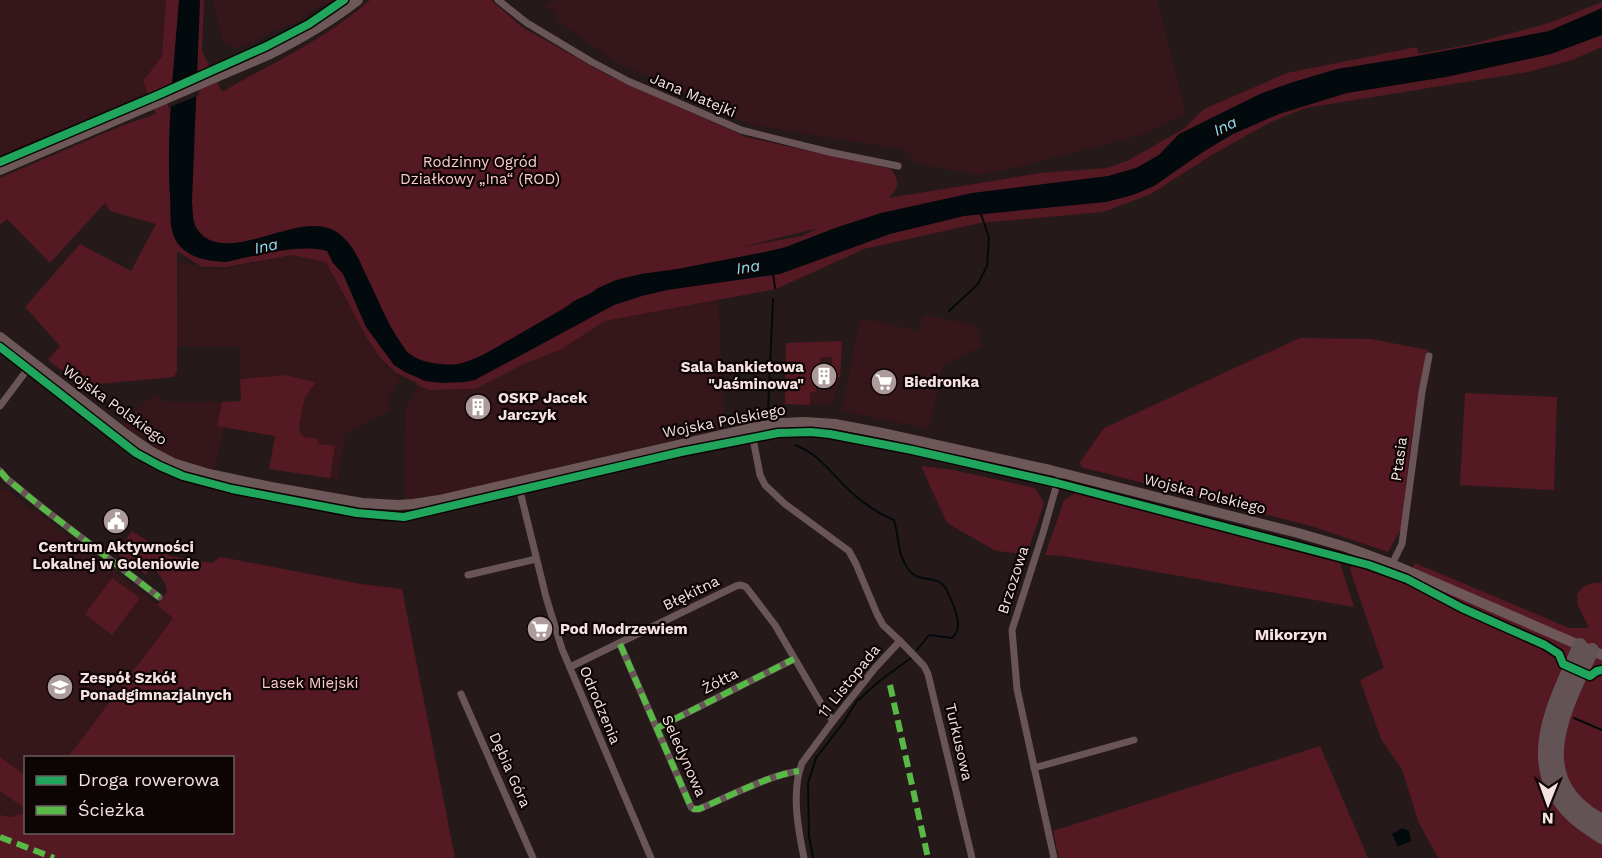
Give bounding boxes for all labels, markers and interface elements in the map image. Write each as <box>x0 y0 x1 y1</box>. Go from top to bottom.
street label: Jana Matejki <box>647 69 739 121</box>
water label: Ina <box>1210 112 1240 140</box>
park label: Rodzinny Ogród Działkowy „Ina“ (ROD) <box>400 153 560 188</box>
water label: Ina <box>252 234 280 258</box>
water label: Ina <box>735 256 761 278</box>
place label: Sala bankietowa "Jaśminowa" <box>681 358 804 393</box>
street label: Wojska Polskiego <box>59 361 171 449</box>
building icon: Sala bankietowa "Jaśminowa" <box>809 361 839 391</box>
supermarket icon: Biedronka <box>869 367 899 397</box>
place label: Biedronka <box>904 373 980 391</box>
place label: OSKP Jacek Jarczyk <box>498 389 588 424</box>
building icon: OSKP Jacek Jarczyk <box>463 392 493 422</box>
street label: Wojska Polskiego <box>661 400 787 442</box>
street label: Ptasia <box>1387 435 1411 482</box>
street label: Wojska Polskiego <box>1142 470 1268 518</box>
public building icon: Centrum Aktywności Lokalnej w Goleniowie <box>101 506 131 536</box>
place label: Centrum Aktywności Lokalnej w Goleniowie <box>33 538 200 573</box>
street label: Brzozowa <box>994 543 1033 616</box>
street label: Błękitna <box>660 571 723 614</box>
supermarket icon: Pod Modrzewiem <box>525 614 555 644</box>
place label: Pod Modrzewiem <box>560 620 688 638</box>
district label: Mikorzyn <box>1255 625 1327 644</box>
street label: 11 Listopada <box>814 640 884 721</box>
street label: Odrodzenia <box>575 663 625 747</box>
street label: Żółta <box>699 664 742 698</box>
place label: Zespół Szkół Ponadgimnazjalnych <box>80 669 232 704</box>
school or university icon: Zespół Szkół Ponadgimnazjalnych <box>45 672 75 702</box>
park label: Lasek Miejski <box>261 674 359 692</box>
street label: Turkusowa <box>941 702 977 783</box>
street label: Seledynowa <box>658 712 710 800</box>
street label: Dębia Góra <box>485 730 535 811</box>
legend <box>24 756 234 834</box>
text: Droga rowerowa <box>78 769 220 790</box>
north arrow <box>1518 774 1578 834</box>
text: Ścieżka <box>78 799 145 820</box>
text: N <box>1542 809 1554 828</box>

